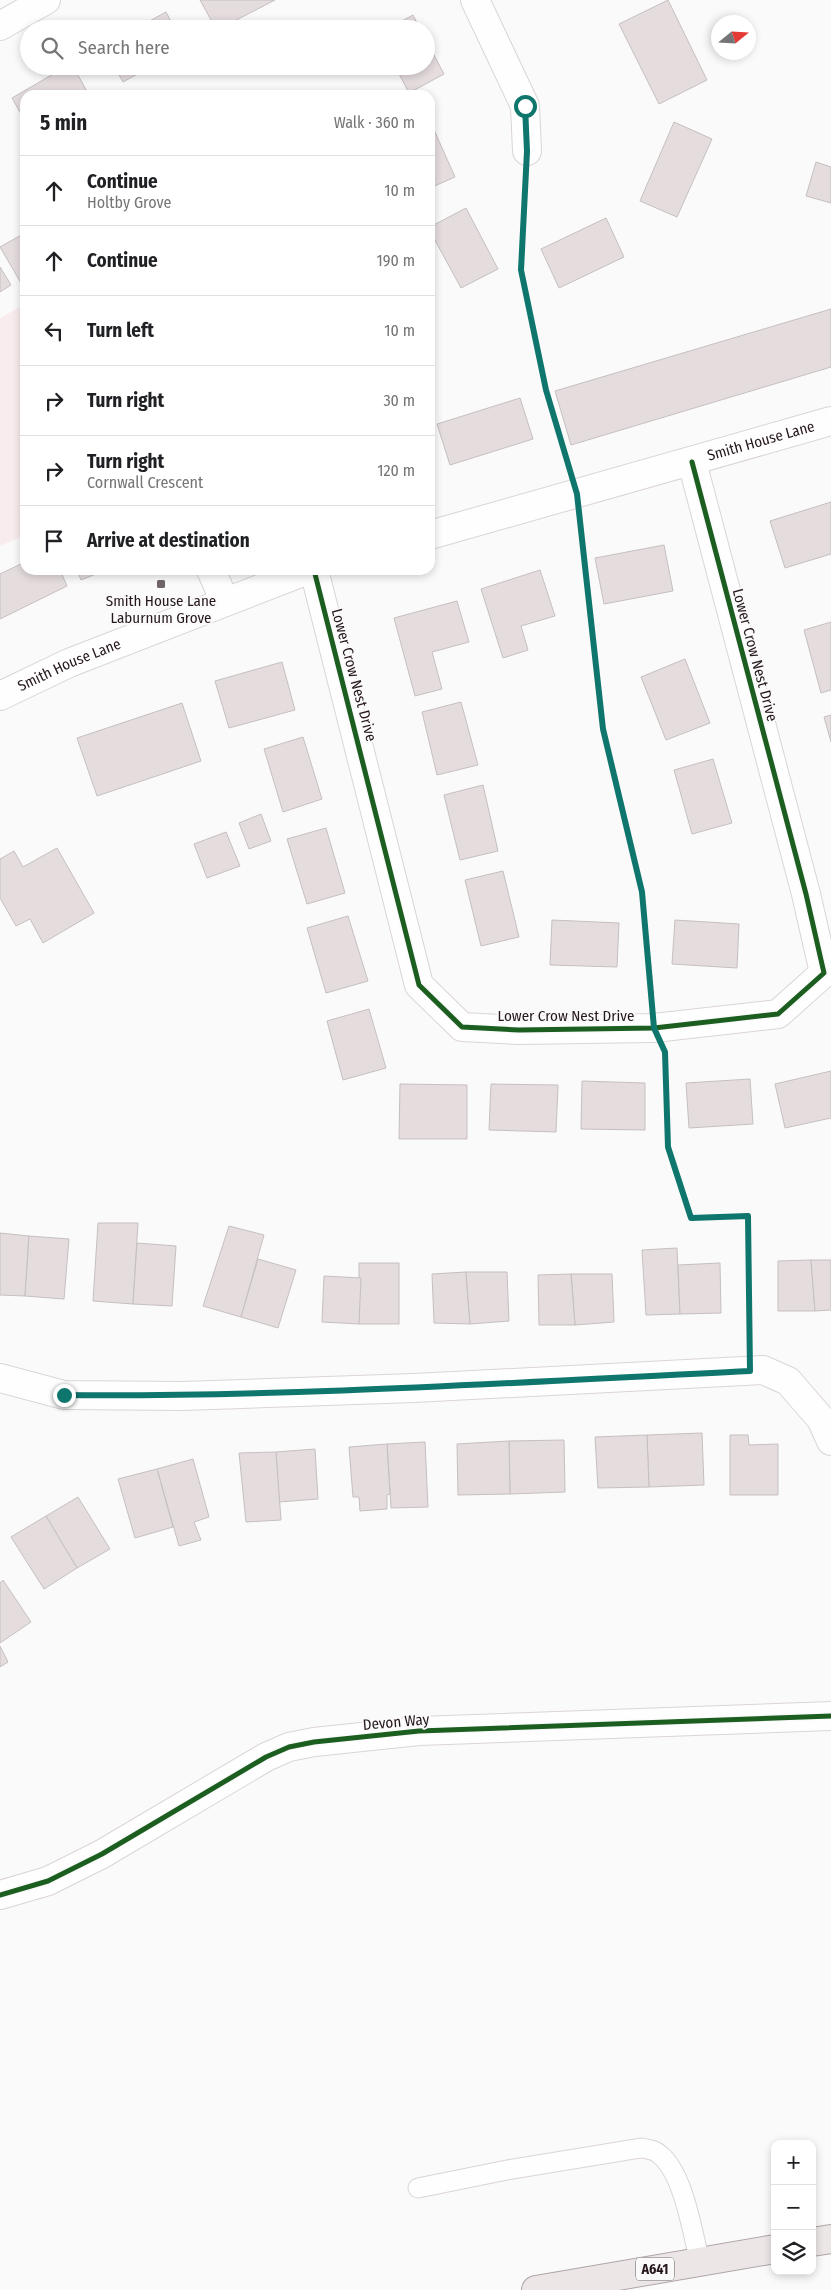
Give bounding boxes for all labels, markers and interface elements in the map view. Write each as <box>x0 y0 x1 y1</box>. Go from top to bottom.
north arrow <box>711 15 756 60</box>
search box <box>20 20 435 75</box>
icon: search <box>38 34 66 62</box>
text: Search here <box>78 36 170 59</box>
route start <box>514 95 537 118</box>
text: 5 min <box>40 110 87 136</box>
text: Walk · 360 m <box>334 113 415 132</box>
text: Continue <box>87 170 158 193</box>
icon: ahead <box>40 177 68 205</box>
text: 10 m <box>384 181 415 200</box>
text: Holtby Grove <box>87 193 172 212</box>
icon: ahead <box>40 247 68 275</box>
text: Continue <box>87 249 158 272</box>
text: 190 m <box>377 251 415 270</box>
icon: left <box>40 317 68 345</box>
text: Turn left <box>87 319 154 342</box>
text: 10 m <box>384 321 415 340</box>
icon: right <box>40 387 68 415</box>
text: Turn right <box>87 389 164 412</box>
text: 30 m <box>383 391 415 410</box>
street label: Smith House Lane <box>705 417 817 465</box>
text: Turn right <box>87 450 164 473</box>
icon: right <box>40 457 68 485</box>
text: 120 m <box>377 461 415 480</box>
text: Cornwall Crescent <box>87 473 203 492</box>
icon: arrive <box>40 527 68 555</box>
text: Arrive at destination <box>87 529 250 552</box>
marker: Smith House Lane Laburnum Grove <box>155 578 167 590</box>
street label: Lower Crow Nest Drive <box>729 587 781 723</box>
place label: Smith House Lane Laburnum Grove <box>106 592 216 627</box>
street label: Lower Crow Nest Drive <box>328 607 380 743</box>
street label: Smith House Lane <box>15 635 123 695</box>
street label: Lower Crow Nest Drive <box>498 1007 634 1025</box>
route end <box>53 1384 76 1407</box>
street label: Devon Way <box>362 1710 430 1734</box>
map controls <box>771 2140 816 2275</box>
button: + <box>771 2140 816 2185</box>
button: − <box>771 2185 816 2230</box>
button: layers <box>771 2230 816 2275</box>
road number: A641 <box>636 2258 674 2280</box>

